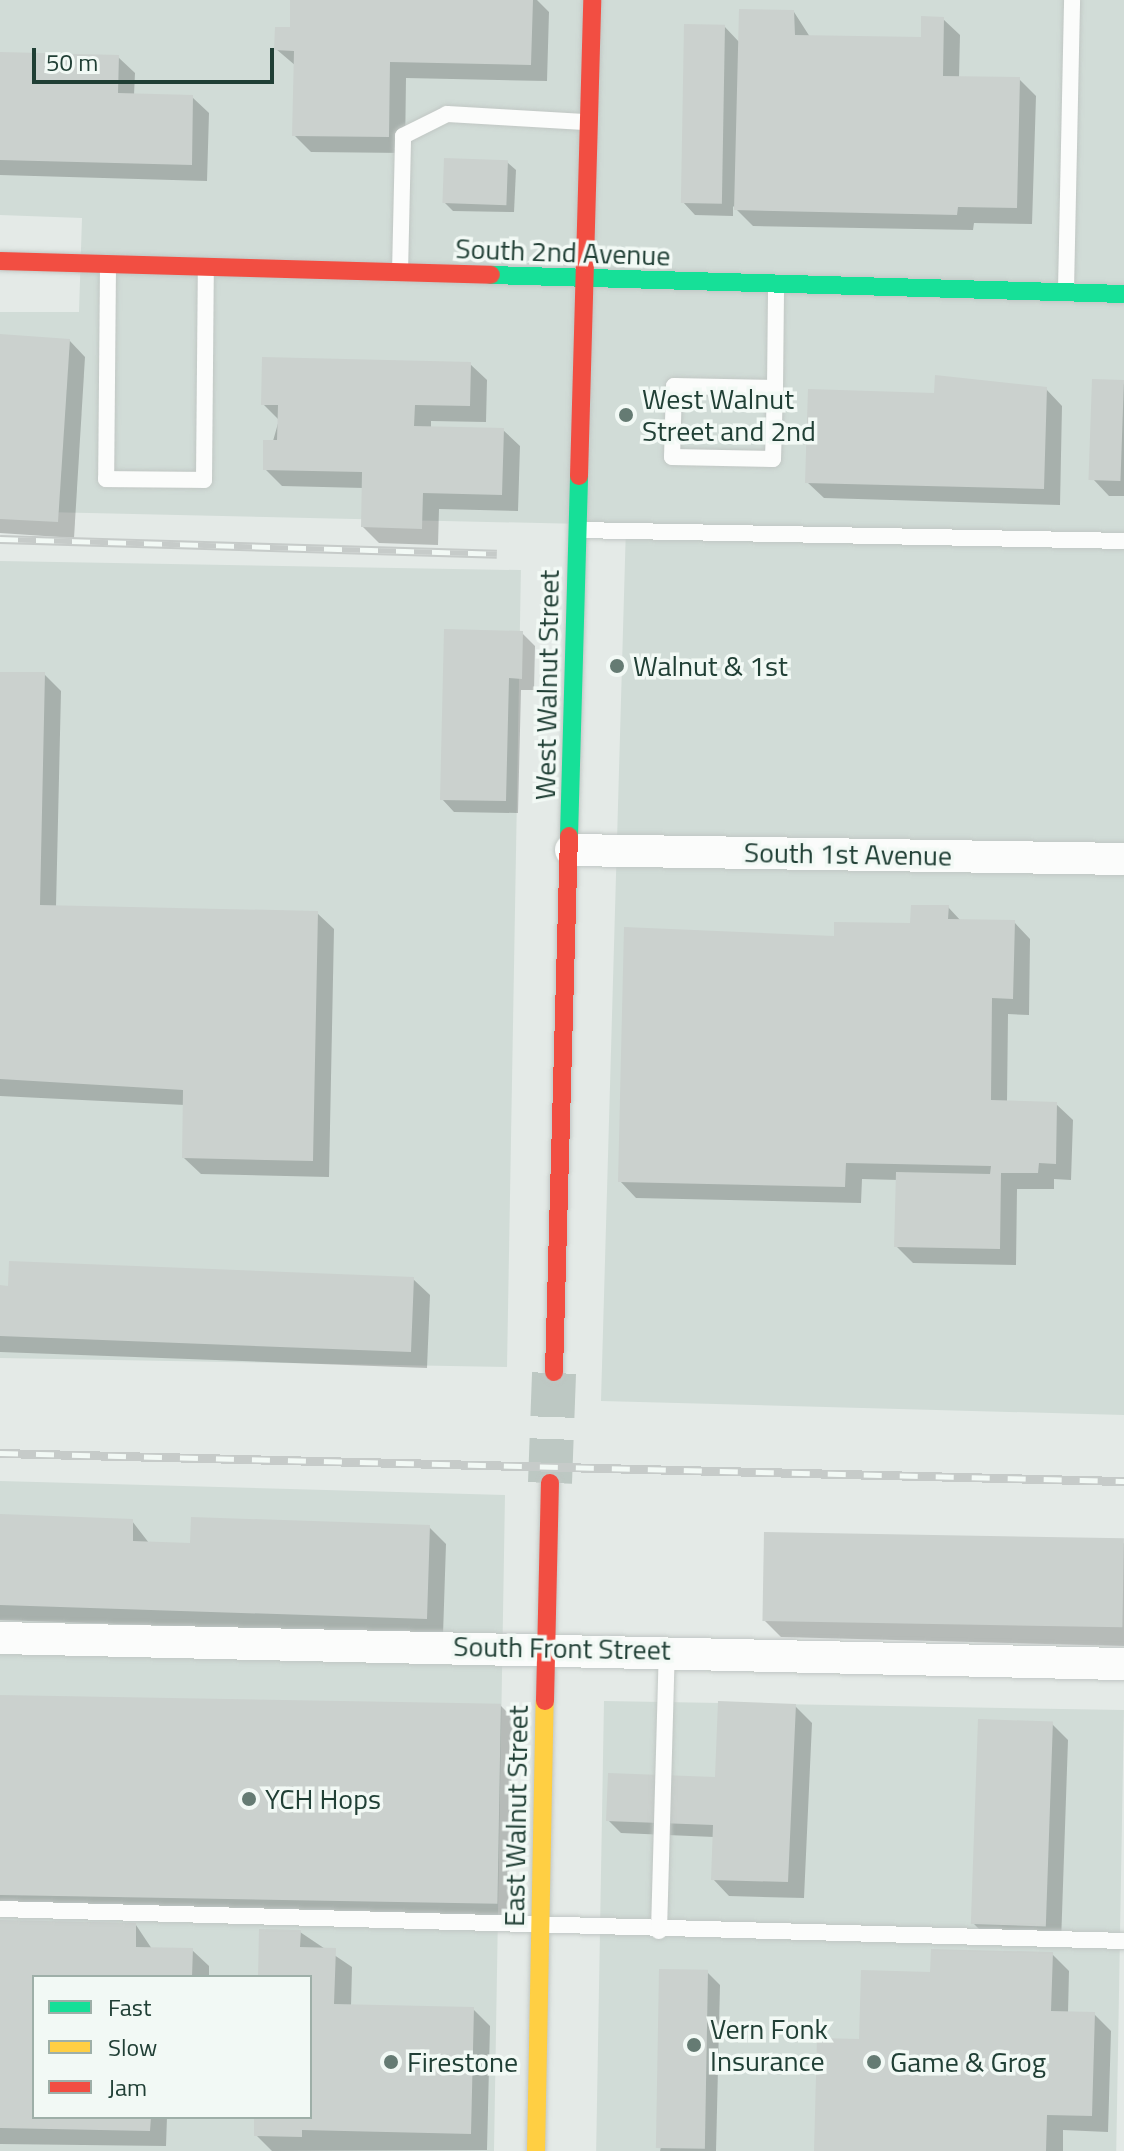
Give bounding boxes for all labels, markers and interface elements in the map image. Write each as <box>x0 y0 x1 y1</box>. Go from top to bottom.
scale bar <box>36 32 278 82</box>
text: 50 m <box>46 44 98 80</box>
street label: South 2nd Avenue <box>455 231 671 273</box>
place label: West Walnut Street and 2nd <box>642 382 816 448</box>
marker: West Walnut Street and 2nd <box>617 406 635 424</box>
street label: West Walnut Street <box>528 570 566 800</box>
place label: Walnut & 1st <box>633 649 788 683</box>
marker: Walnut & 1st <box>608 657 626 675</box>
street label: South 1st Avenue <box>744 835 952 873</box>
street label: South Front Street <box>453 1629 671 1667</box>
street label: East Walnut Street <box>497 1705 535 1927</box>
place label: YCH Hops <box>265 1782 381 1816</box>
marker: YCH Hops <box>240 1790 258 1808</box>
legend <box>32 1975 312 2119</box>
text: Fast <box>108 1989 151 2025</box>
place label: Vern Fonk Insurance <box>710 2012 828 2078</box>
text: Slow <box>108 2029 157 2065</box>
marker: Vern Fonk Insurance <box>685 2036 703 2054</box>
place label: Firestone <box>407 2045 518 2079</box>
place label: Game & Grog <box>890 2045 1046 2079</box>
marker: Firestone <box>382 2053 400 2071</box>
marker: Game & Grog <box>865 2053 883 2071</box>
text: Jam <box>108 2069 147 2105</box>

